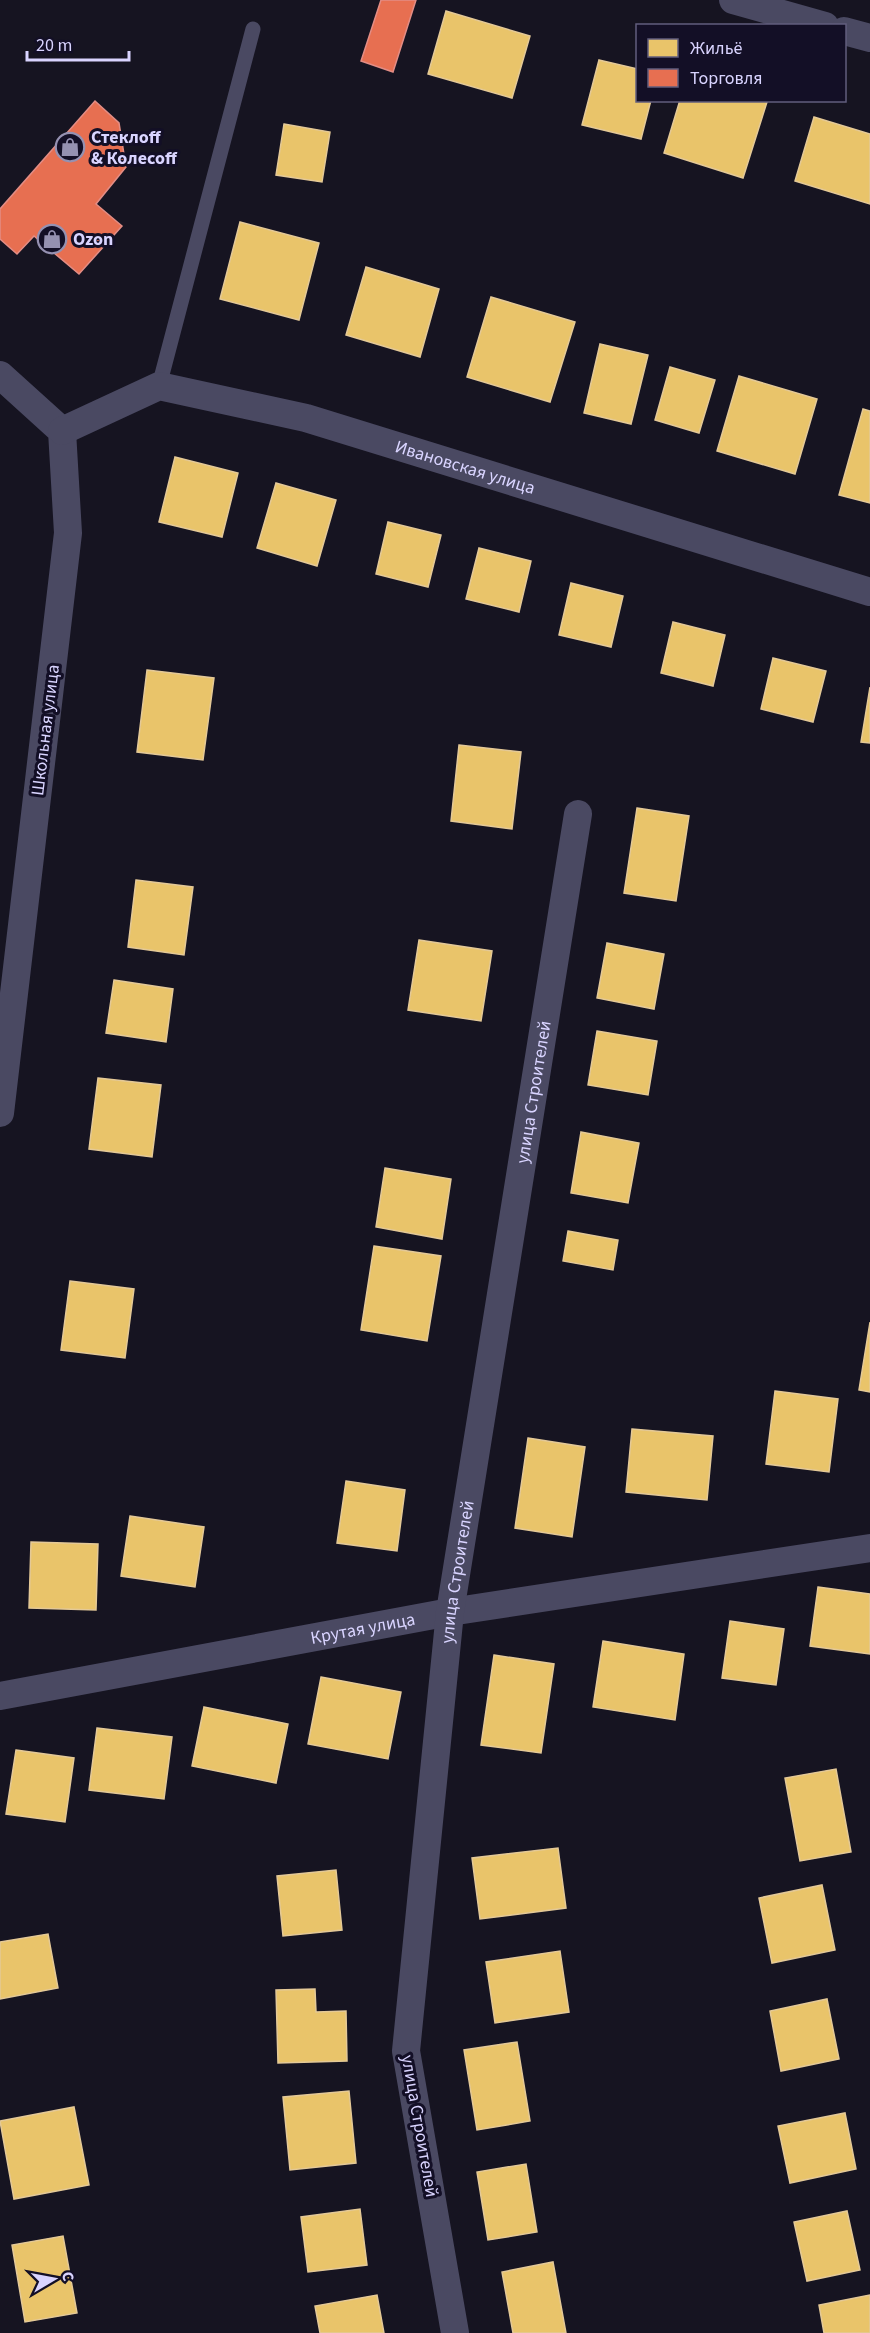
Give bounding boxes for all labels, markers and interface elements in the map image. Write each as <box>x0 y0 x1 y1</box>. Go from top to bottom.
scale bar <box>27 24 129 62</box>
legend <box>636 24 846 102</box>
text: 20 m <box>36 33 72 58</box>
text: Жильё <box>690 36 743 61</box>
text: Торговля <box>690 66 763 91</box>
place label: Стеклоff & Колесоff <box>91 125 178 171</box>
shop icon: Стеклоff & Колесоff <box>54 131 86 163</box>
shop icon: Ozon <box>36 223 68 255</box>
place label: Ozon <box>73 227 113 252</box>
street label: Ивановская улица <box>392 434 538 501</box>
street label: Школьная улица <box>25 663 66 797</box>
street label: улица Строителей <box>510 1019 558 1165</box>
street label: улица Строителей <box>435 1499 481 1645</box>
street label: Крутая улица <box>308 1607 417 1651</box>
street label: улица Строителей <box>395 2053 444 2199</box>
north arrow <box>24 2249 84 2309</box>
text: С <box>56 2270 79 2283</box>

